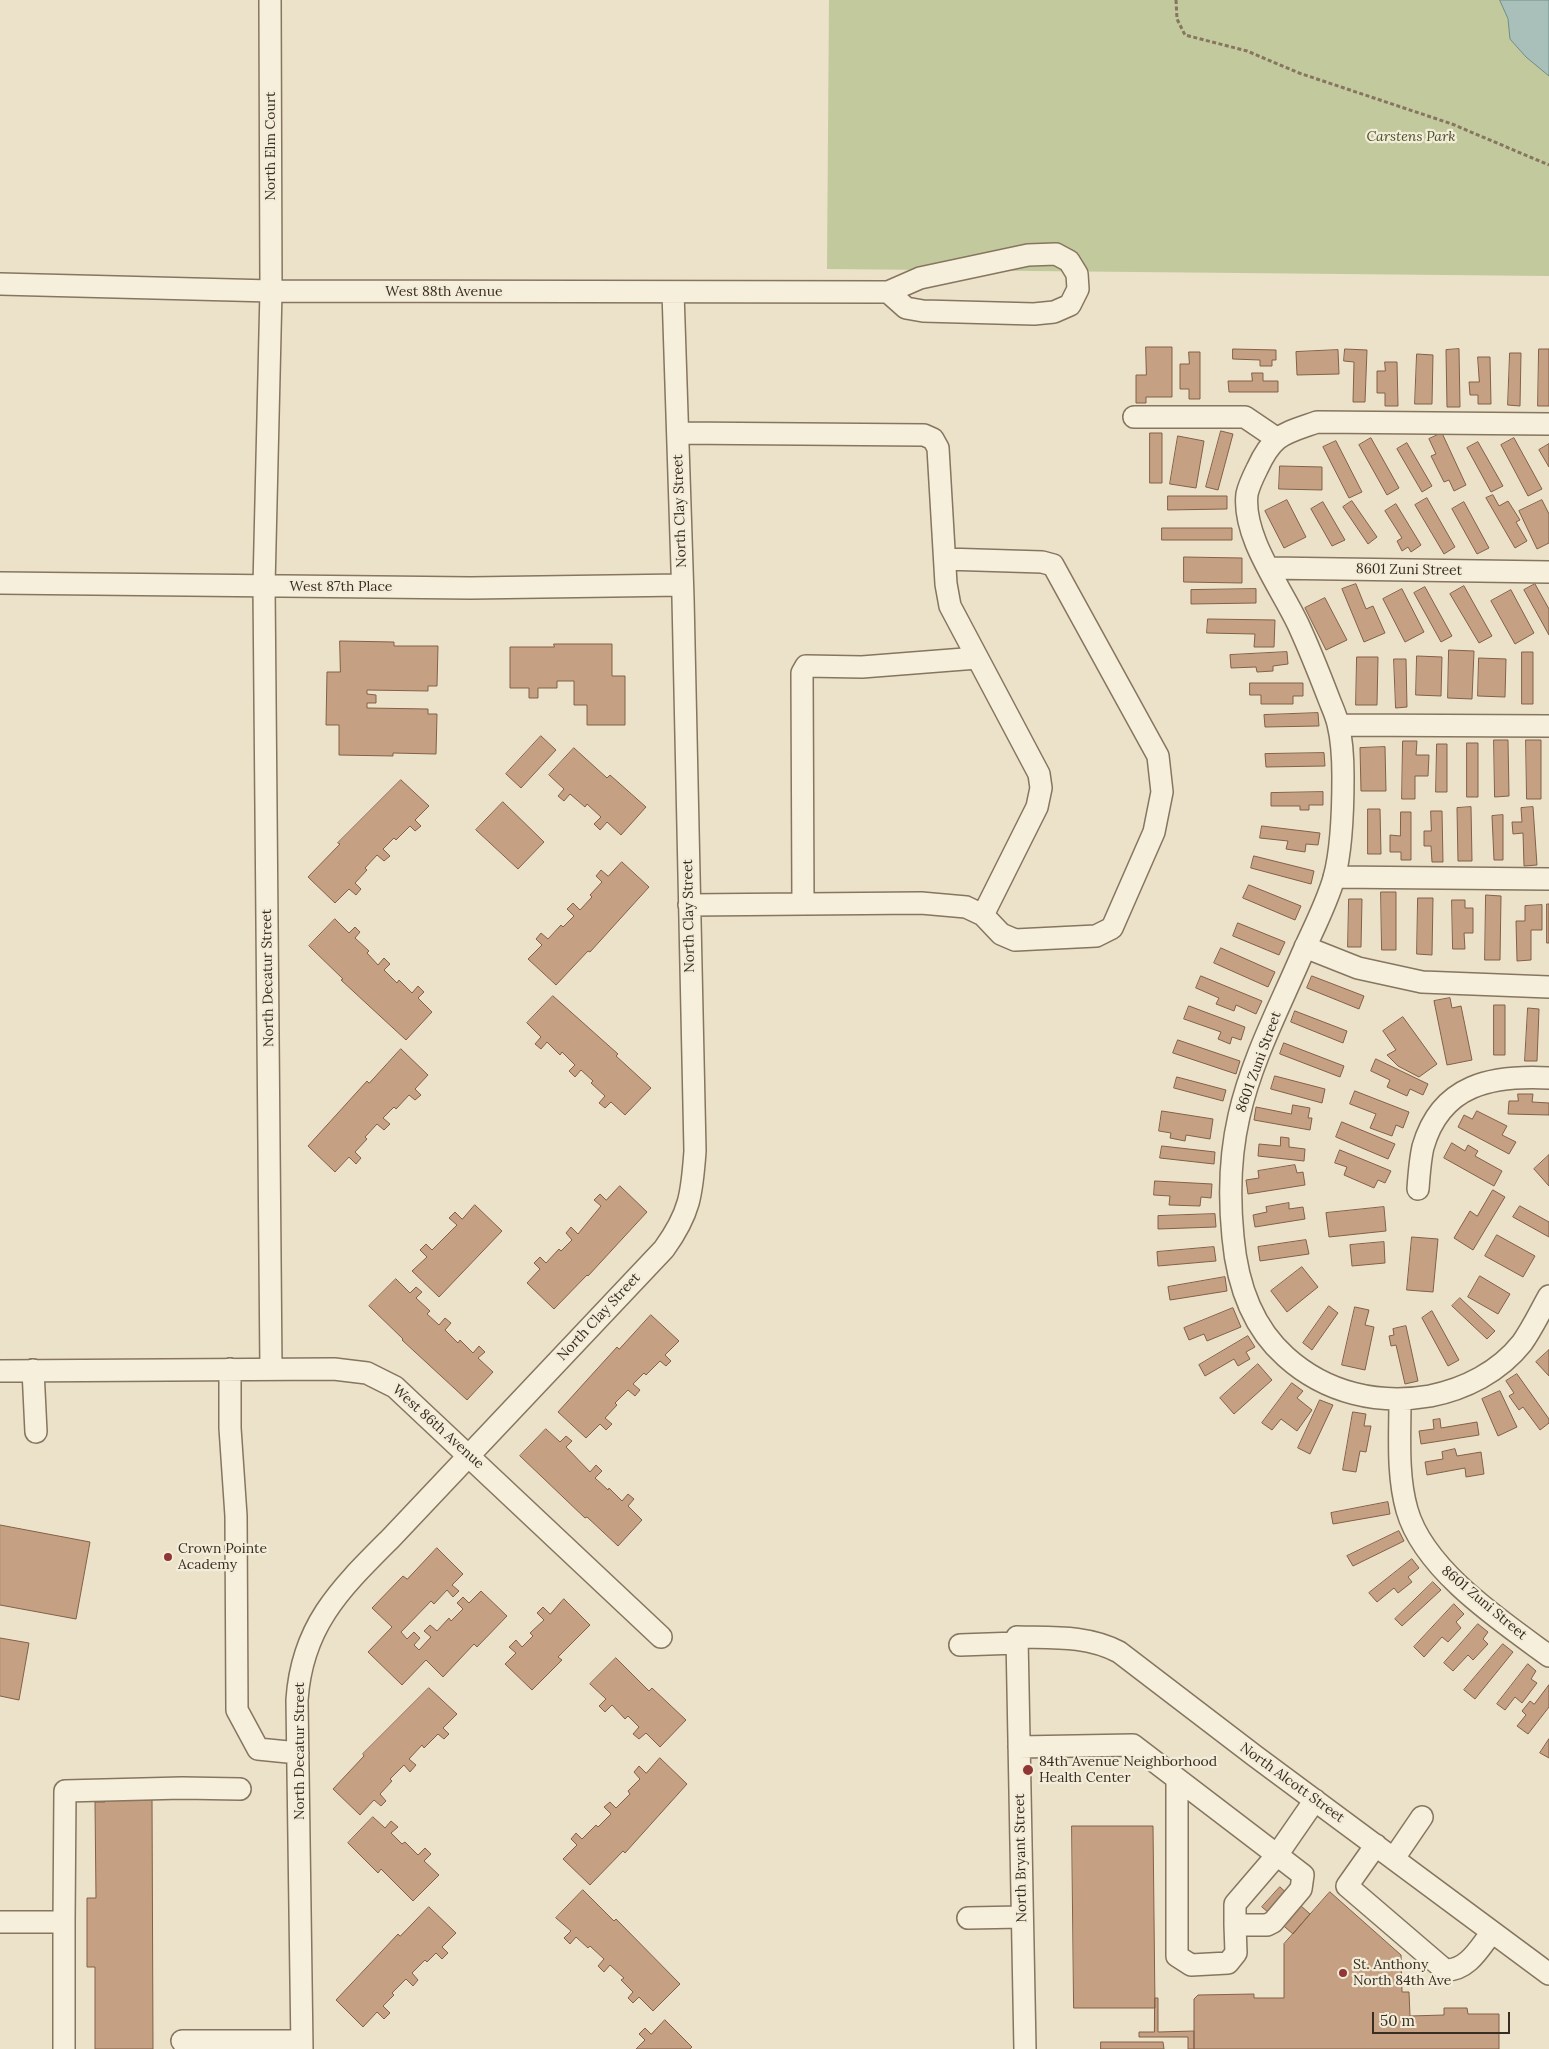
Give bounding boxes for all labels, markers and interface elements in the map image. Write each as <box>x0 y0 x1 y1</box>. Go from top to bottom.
street label: North Elm Court <box>263 92 279 200</box>
park label: Carstens Park <box>1367 129 1455 145</box>
street label: West 88th Avenue <box>385 284 503 300</box>
street label: North Clay Street <box>670 454 690 568</box>
street label: 8601 Zuni Street <box>1356 561 1462 579</box>
street label: West 87th Place <box>290 579 392 595</box>
street label: North Clay Street <box>680 859 698 973</box>
street label: North Decatur Street <box>258 909 278 1047</box>
street label: 8601 Zuni Street <box>1233 1009 1285 1115</box>
street label: North Clay Street <box>554 1270 644 1364</box>
street label: West 86th Avenue <box>389 1381 487 1473</box>
place label: Crown Pointe Academy <box>178 1541 267 1574</box>
marker: Crown Pointe Academy <box>162 1551 174 1563</box>
street label: 8601 Zuni Street <box>1438 1562 1530 1644</box>
street label: North Decatur Street <box>292 1682 308 1820</box>
street label: North Alcott Street <box>1237 1740 1347 1826</box>
place label: 84th Avenue Neighborhood Health Center <box>1039 1754 1217 1786</box>
marker: 84th Avenue Neighborhood Health Center <box>1021 1763 1035 1777</box>
street label: North Bryant Street <box>1011 1793 1031 1923</box>
place label: St. Anthony North 84th Ave <box>1353 1957 1451 1990</box>
marker: St. Anthony North 84th Ave <box>1337 1967 1349 1979</box>
scale bar <box>1374 2002 1512 2034</box>
text: 50 m <box>1380 2011 1415 2030</box>

